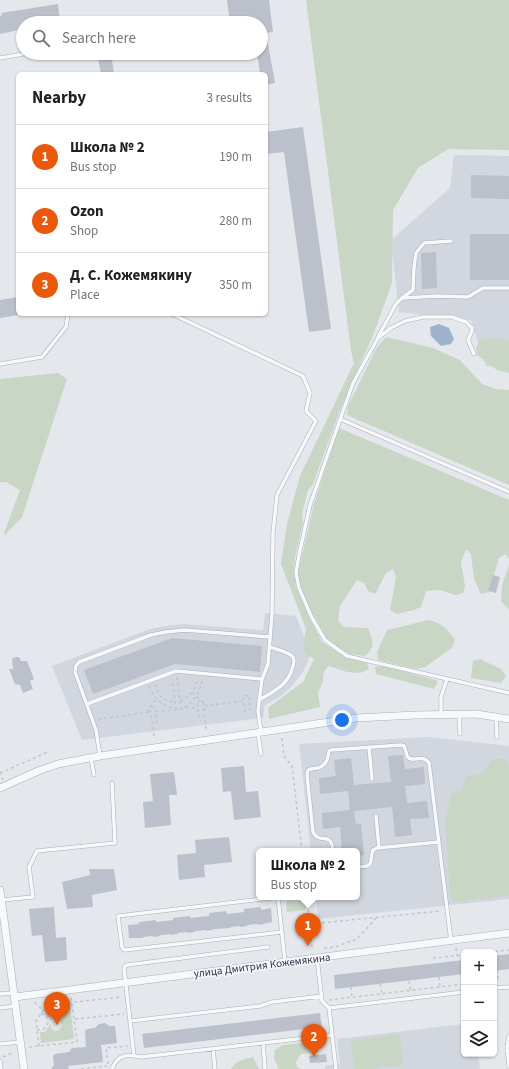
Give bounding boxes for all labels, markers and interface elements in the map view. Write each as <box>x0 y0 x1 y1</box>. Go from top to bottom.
search box <box>16 16 268 60</box>
icon: search <box>30 27 52 49</box>
text: Search here <box>62 28 136 49</box>
text: Nearby <box>32 86 86 110</box>
text: 3 results <box>207 89 252 107</box>
text: Школа № 2 <box>70 137 145 158</box>
text: 1 <box>42 148 48 166</box>
text: 190 m <box>219 148 252 166</box>
text: Bus stop <box>70 158 116 176</box>
text: Ozon <box>70 201 104 222</box>
text: 2 <box>42 212 48 230</box>
text: 280 m <box>219 212 252 230</box>
text: Shop <box>70 222 98 240</box>
text: Д. С. Кожемякину <box>70 265 192 286</box>
text: 3 <box>42 276 48 294</box>
text: 350 m <box>219 276 252 294</box>
text: Place <box>70 286 99 304</box>
your location <box>332 710 352 730</box>
popup <box>256 848 360 900</box>
text: Школа № 2 <box>271 855 345 876</box>
text: Bus stop <box>271 876 317 894</box>
pin: 1 <box>295 913 321 946</box>
map controls <box>461 949 497 1057</box>
button: + <box>461 949 497 985</box>
street label: улица Дмитрия Кожемякина <box>193 950 331 981</box>
button: − <box>461 985 497 1021</box>
pin: 3 <box>44 992 70 1025</box>
button: layers <box>461 1021 497 1057</box>
pin: 2 <box>301 1024 327 1057</box>

